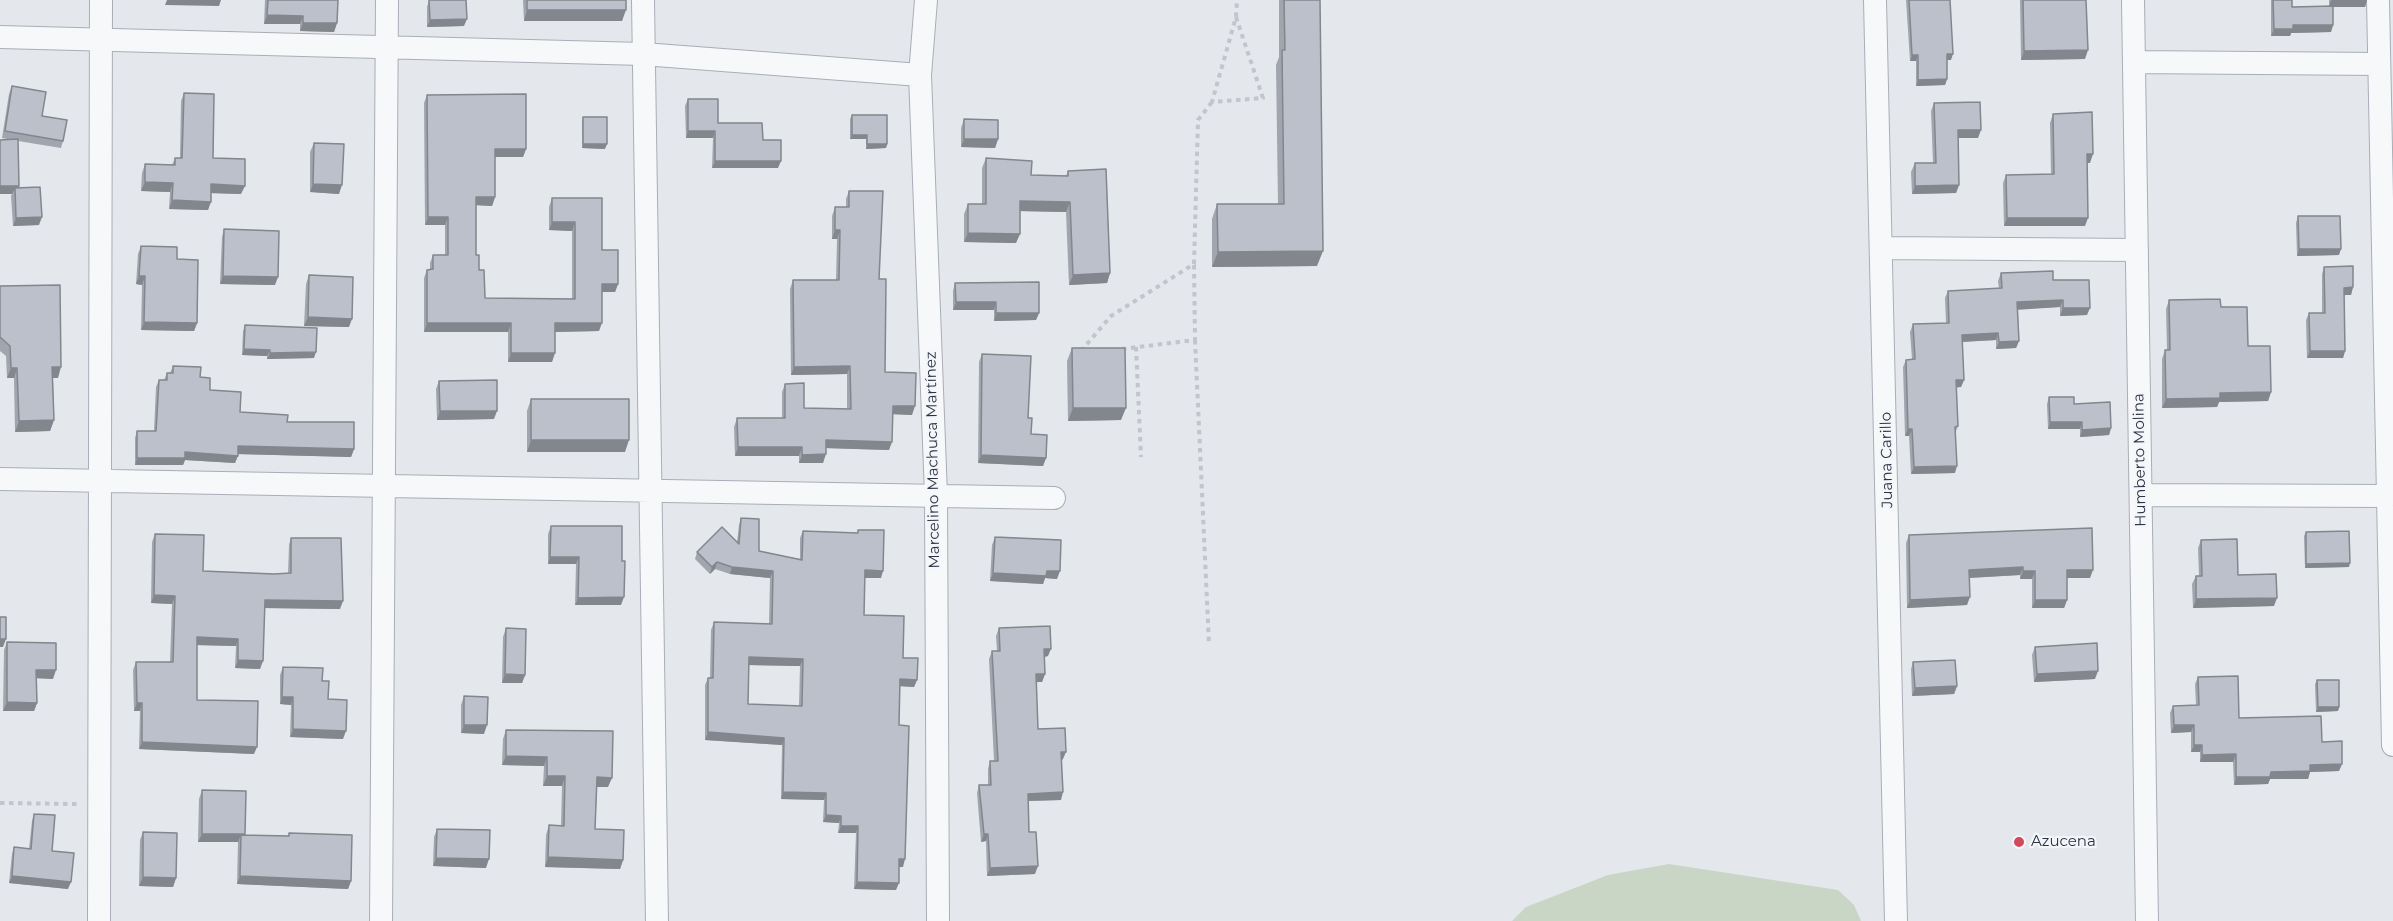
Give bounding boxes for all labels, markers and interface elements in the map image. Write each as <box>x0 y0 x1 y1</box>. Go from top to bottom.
street label: Marcelino Machuca Martínez <box>922 351 944 569</box>
street label: Humberto Molina <box>2130 393 2150 527</box>
street label: Juana Carillo <box>1877 412 1897 508</box>
place label: Azucena <box>2031 833 2096 851</box>
marker: Azucena <box>2012 835 2026 849</box>

